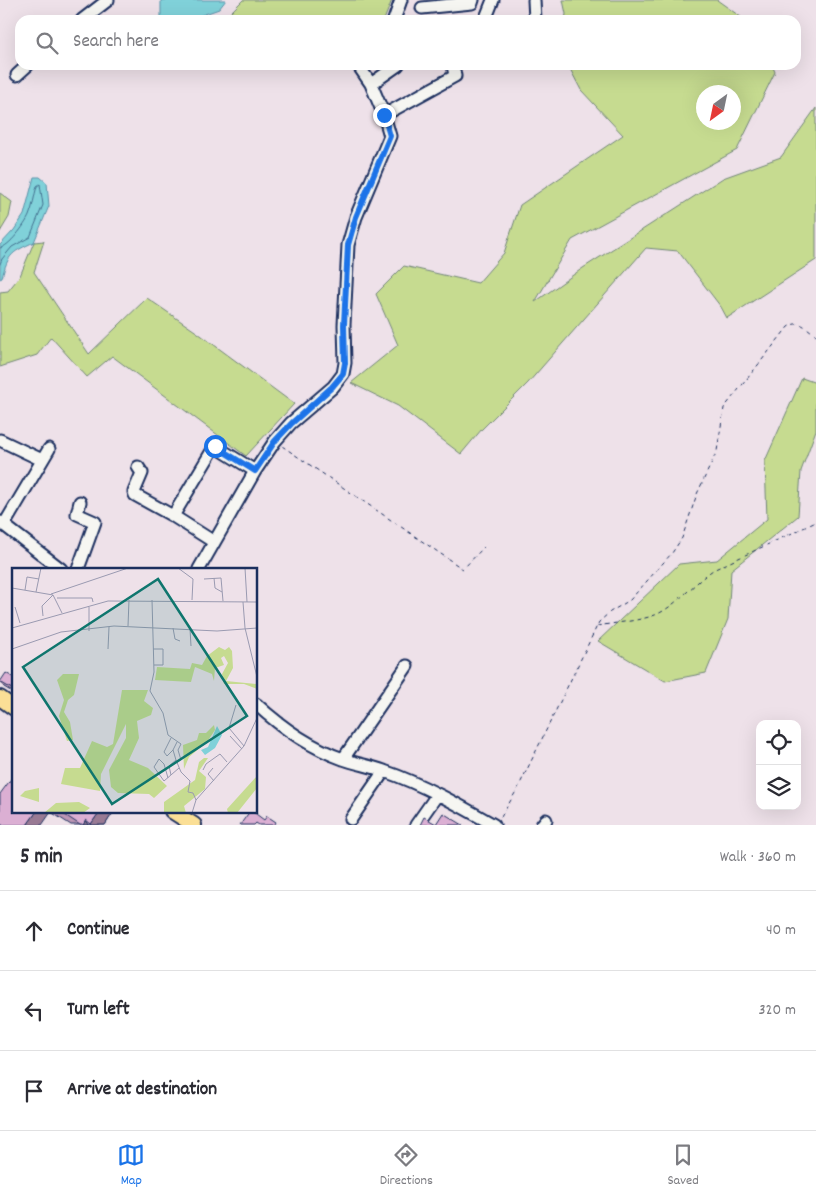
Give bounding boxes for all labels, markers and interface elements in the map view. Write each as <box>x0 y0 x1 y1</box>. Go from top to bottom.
search box <box>15 15 801 70</box>
icon: search <box>33 29 61 57</box>
text: Search here <box>73 29 159 56</box>
north arrow <box>696 85 741 130</box>
route end <box>373 104 396 127</box>
route start <box>204 435 227 458</box>
inset map <box>12 568 258 812</box>
map controls <box>756 720 801 810</box>
button: locate <box>756 720 801 765</box>
button: layers <box>756 765 801 810</box>
text: 5 min <box>20 843 63 873</box>
text: Walk · 360 m <box>720 846 796 869</box>
icon: ahead <box>20 917 48 945</box>
text: Continue <box>67 917 129 944</box>
text: 40 m <box>766 919 796 942</box>
icon: left <box>20 997 48 1025</box>
text: Turn left <box>67 997 130 1024</box>
text: 320 m <box>759 999 796 1022</box>
icon: arrive <box>20 1077 48 1105</box>
text: Arrive at destination <box>67 1077 217 1104</box>
tab: Map <box>117 1141 145 1191</box>
tab: Directions <box>380 1141 433 1191</box>
tab: Saved <box>667 1141 699 1191</box>

